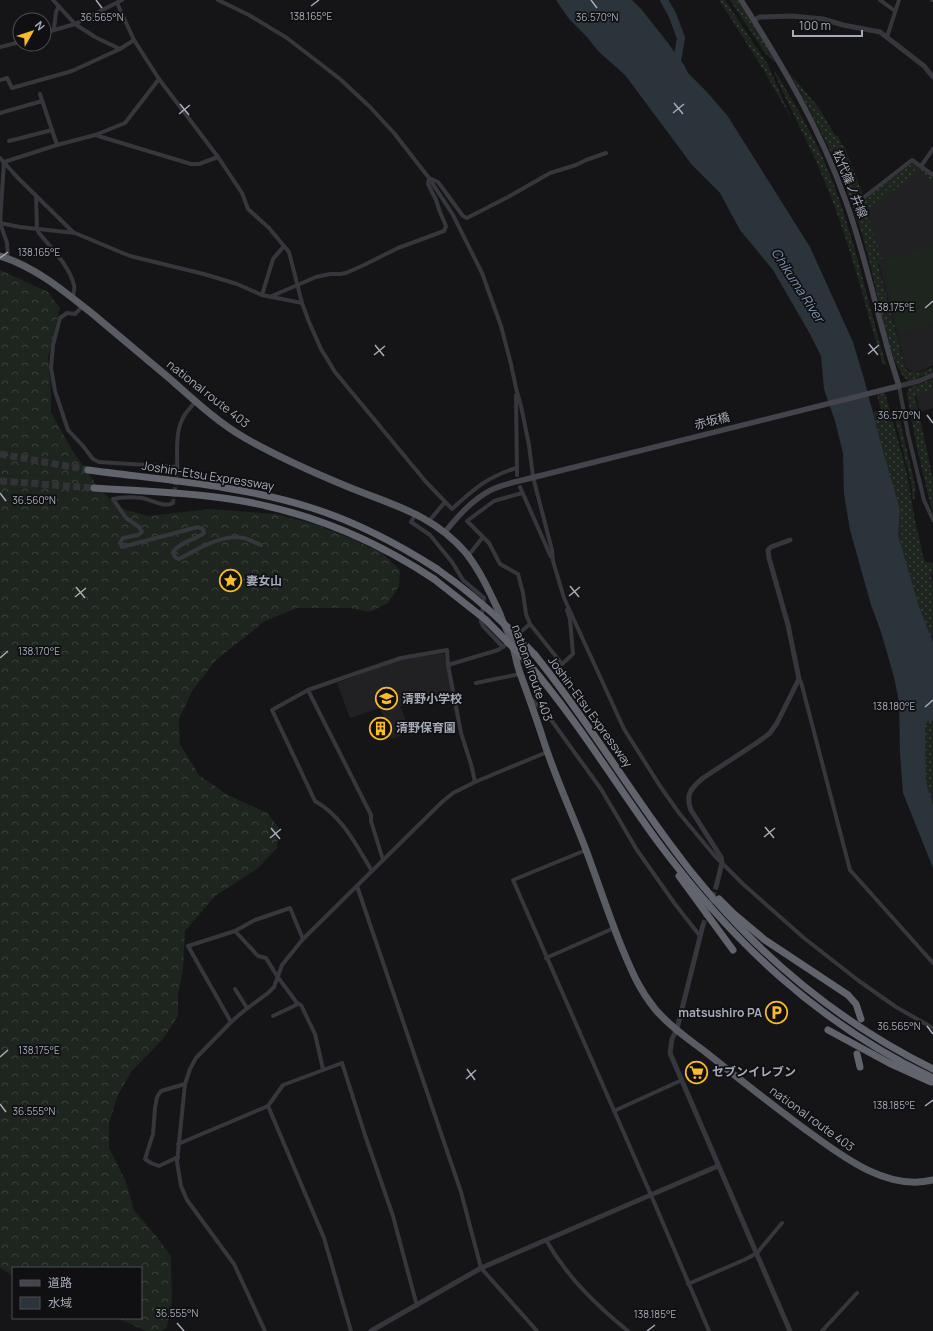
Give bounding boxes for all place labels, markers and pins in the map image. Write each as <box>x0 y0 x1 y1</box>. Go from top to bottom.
place icon: 妻女山 <box>217 568 243 594</box>
place label: 妻女山 <box>246 572 282 589</box>
school or university icon: 清野小学校 <box>374 686 400 712</box>
place label: 清野小学校 <box>402 690 462 707</box>
building icon: 清野保育園 <box>368 715 394 741</box>
place label: 清野保育園 <box>396 719 456 736</box>
parking icon: matsushiro PA <box>764 1000 790 1026</box>
place label: matsushiro PA <box>678 1004 762 1021</box>
supermarket icon: セブンイレブン <box>683 1059 709 1085</box>
place label: セブンイレブン <box>712 1063 796 1080</box>

